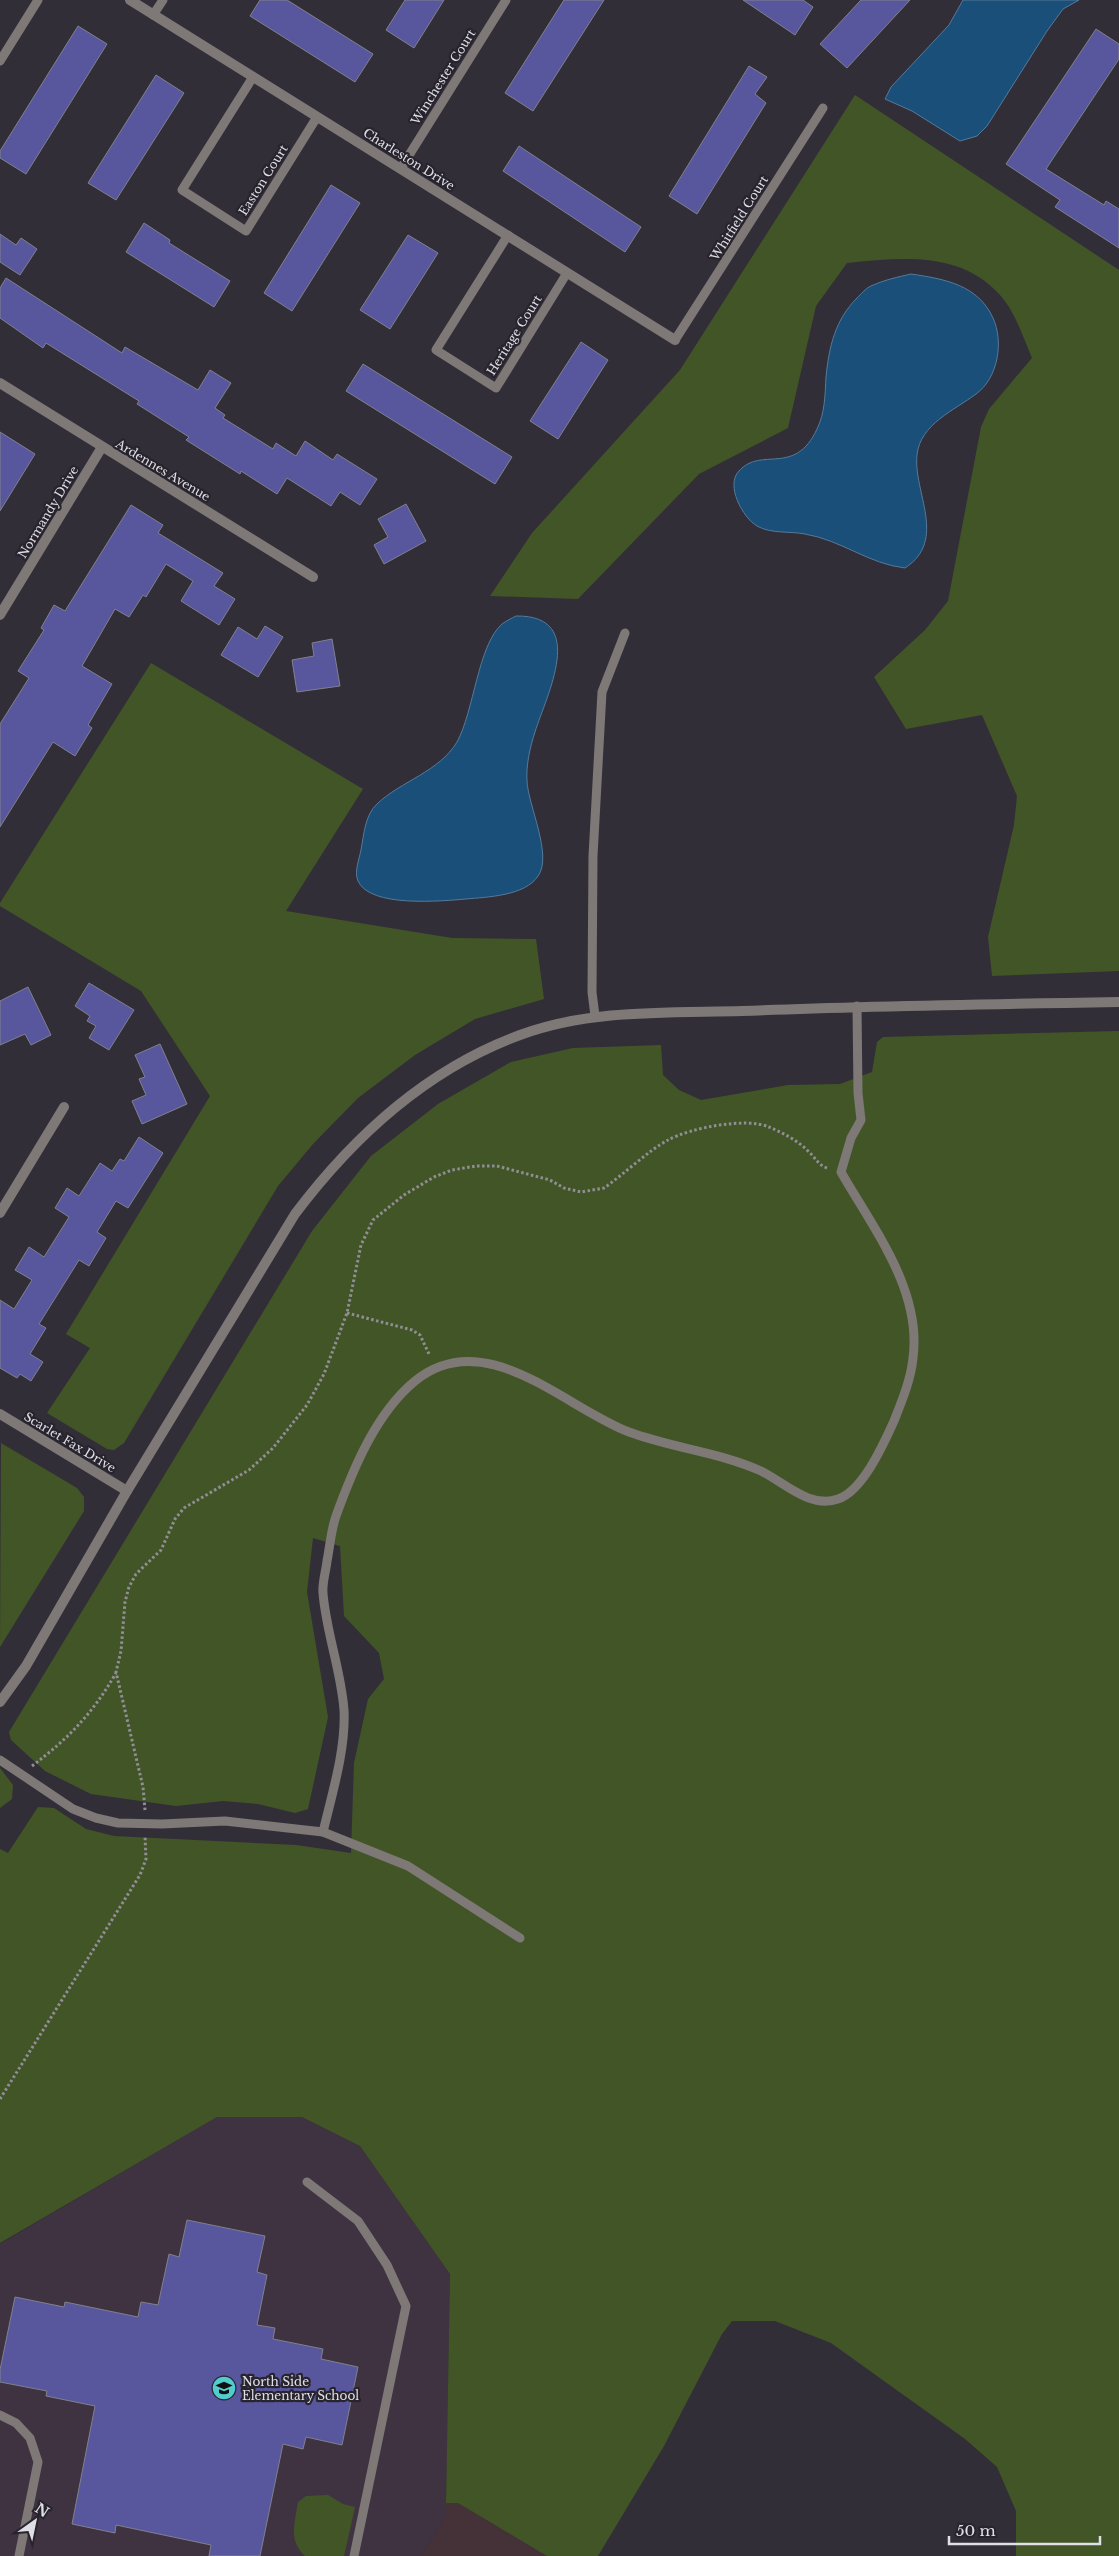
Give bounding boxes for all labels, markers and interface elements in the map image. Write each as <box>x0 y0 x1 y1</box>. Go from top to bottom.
street label: Winchester Court <box>407 26 479 128</box>
street label: Charleston Drive <box>361 125 458 193</box>
street label: Easton Court <box>235 141 291 218</box>
street label: Whitfield Court <box>706 172 771 264</box>
street label: Heritage Court <box>483 292 545 378</box>
street label: Ardennes Avenue <box>112 435 213 504</box>
street label: Normandy Drive <box>15 463 81 561</box>
street label: Scarlet Fax Drive <box>21 1409 119 1475</box>
place label: North Side Elementary School <box>242 2374 359 2403</box>
school or university icon: North Side Elementary School <box>211 2375 237 2401</box>
north arrow <box>10 2496 60 2546</box>
text: N <box>32 2499 53 2521</box>
scale bar <box>949 2514 1100 2546</box>
text: 50 m <box>956 2521 996 2540</box>

